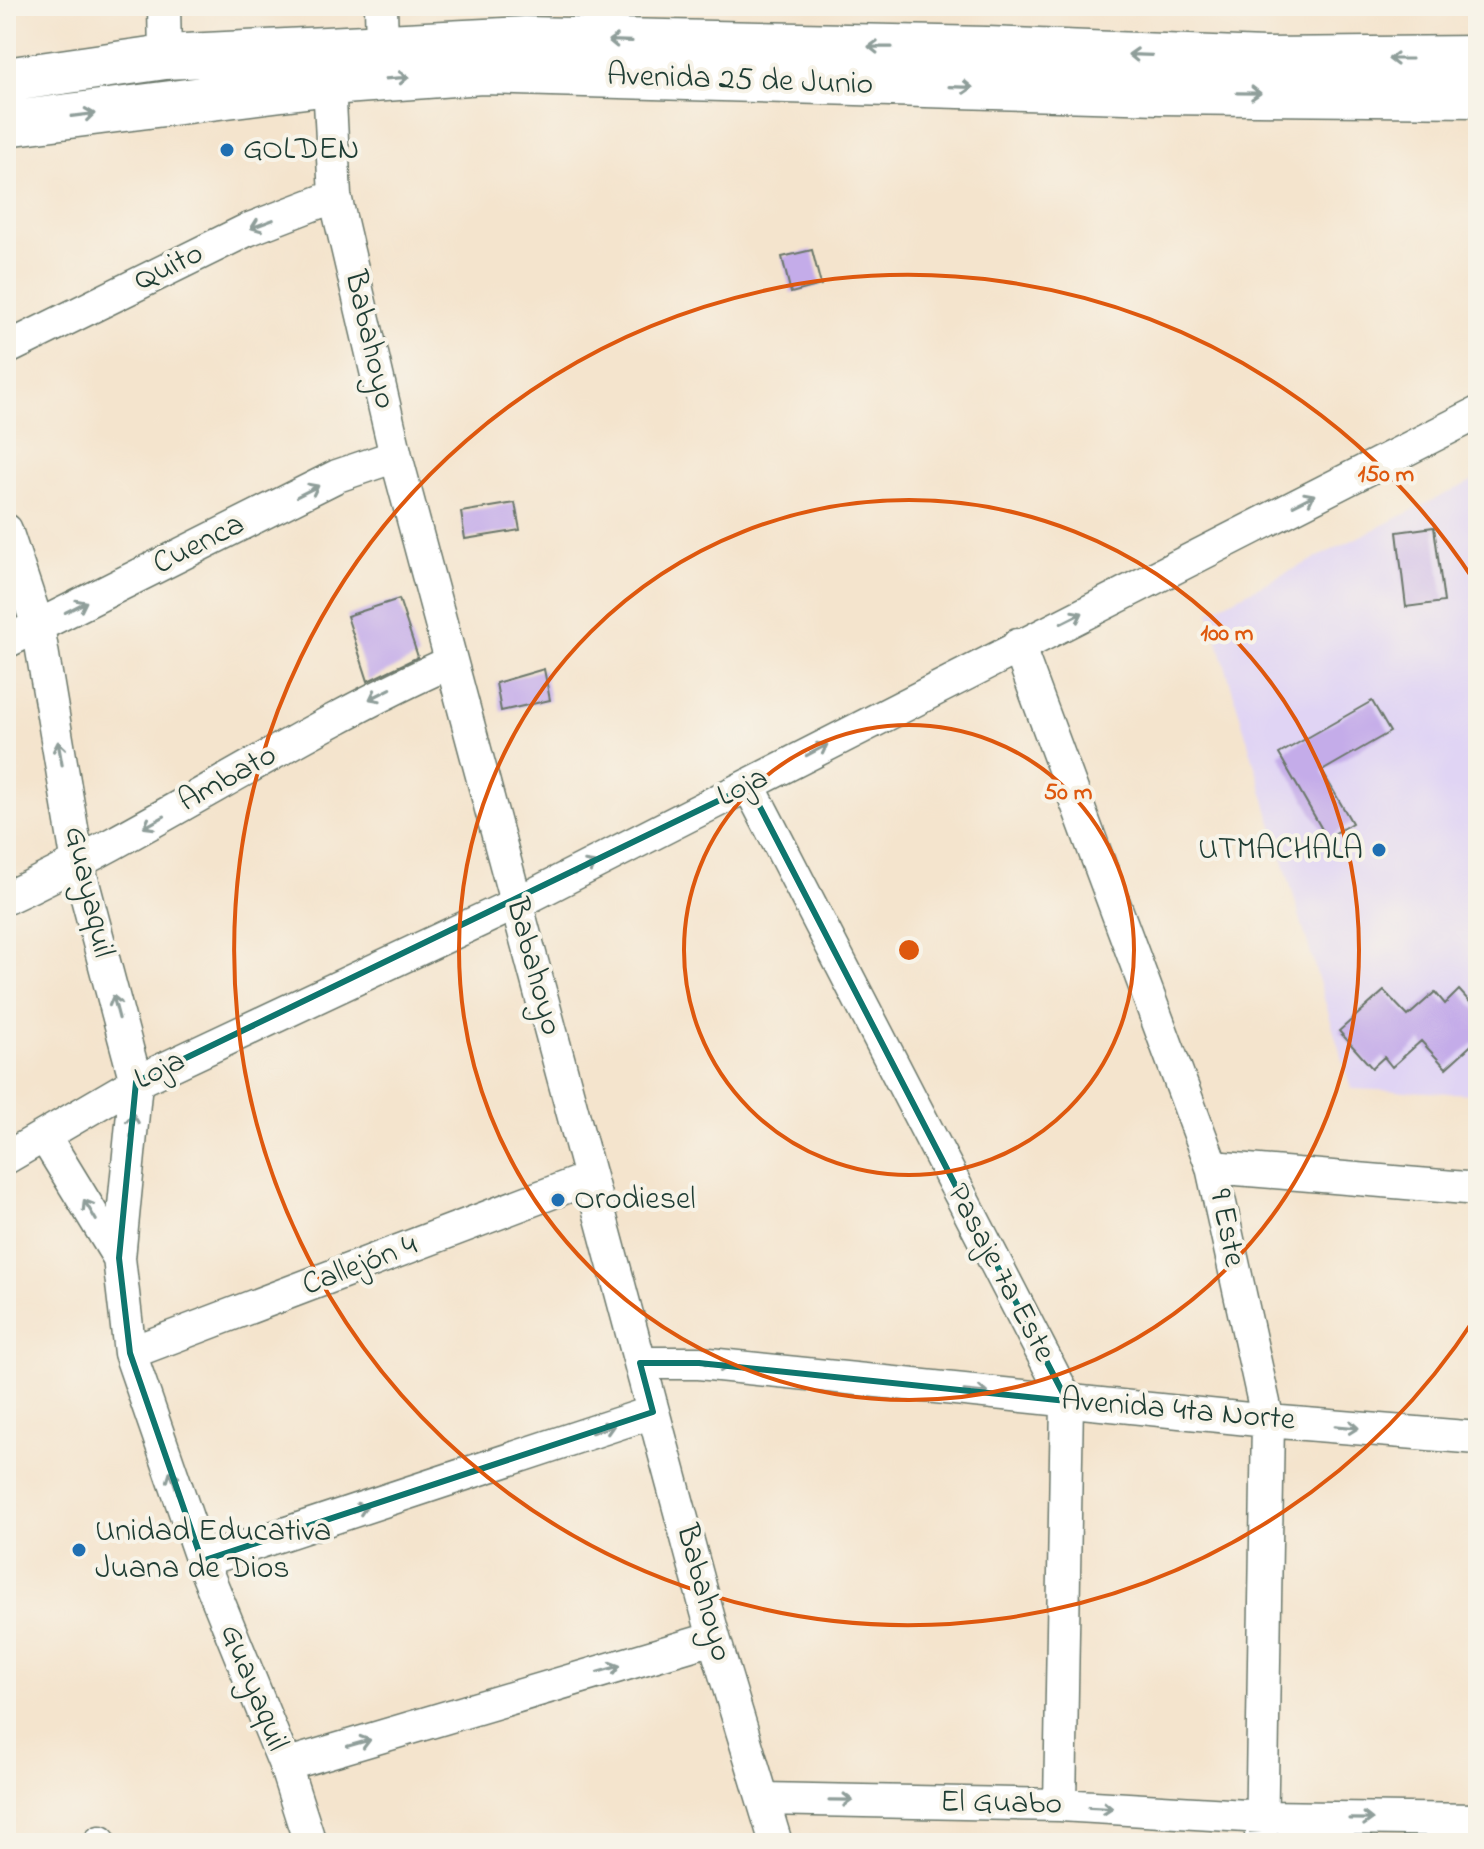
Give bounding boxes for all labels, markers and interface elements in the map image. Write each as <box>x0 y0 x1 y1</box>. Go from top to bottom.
one-way arrow <box>607 34 634 49</box>
one-way arrow <box>867 39 894 55</box>
one-way arrow <box>1127 47 1154 62</box>
one-way arrow <box>1387 51 1414 67</box>
street label: Avenida 25 de Junio <box>606 53 874 109</box>
one-way arrow <box>383 70 410 85</box>
one-way arrow <box>947 79 974 94</box>
one-way arrow <box>1235 85 1262 101</box>
one-way arrow <box>69 107 96 122</box>
place label: GOLDEN <box>243 127 359 174</box>
marker: GOLDEN <box>218 141 236 159</box>
one-way arrow <box>250 218 275 232</box>
street label: Quito <box>126 231 212 305</box>
street label: Babahoyo <box>330 265 408 414</box>
text: 150 m <box>1358 458 1415 493</box>
one-way arrow <box>296 483 320 498</box>
one-way arrow <box>1292 492 1316 508</box>
street label: Cuenca <box>145 502 253 588</box>
one-way arrow <box>63 599 87 614</box>
one-way arrow <box>1060 609 1084 625</box>
text: 100 m <box>1201 617 1254 652</box>
one-way arrow <box>369 687 393 703</box>
street label: Ambato <box>170 733 286 825</box>
one-way arrow <box>51 741 66 766</box>
one-way arrow <box>804 742 828 758</box>
street label: Loja <box>710 756 776 820</box>
text: 50 m <box>1044 776 1093 811</box>
one-way arrow <box>142 815 166 830</box>
street label: Guayaquil <box>50 822 126 962</box>
place label: UTMACHALA <box>1198 827 1363 874</box>
marker: UTMACHALA <box>1370 841 1388 859</box>
one-way arrow <box>572 859 596 875</box>
street label: Babahoyo <box>492 892 574 1041</box>
centre of rings <box>895 936 923 964</box>
one-way arrow <box>107 994 122 1020</box>
street label: Loja <box>127 1039 193 1103</box>
one-way arrow <box>124 1112 139 1139</box>
street label: Pasaje 7a Este <box>933 1176 1067 1371</box>
place label: Orodiesel <box>574 1177 696 1224</box>
street label: 9 Este <box>1195 1185 1257 1272</box>
marker: Orodiesel <box>549 1191 567 1209</box>
one-way arrow <box>82 1199 98 1222</box>
street label: Callejón 4 <box>296 1223 424 1309</box>
one-way arrow <box>704 1358 731 1373</box>
street label: Avenida 4ta Norte <box>1059 1377 1298 1445</box>
one-way arrow <box>963 1384 989 1399</box>
one-way arrow <box>1333 1420 1360 1435</box>
one-way arrow <box>589 1421 615 1436</box>
one-way arrow <box>166 1470 181 1495</box>
one-way arrow <box>343 1502 368 1517</box>
place label: Unidad Educativa Juana de Dios <box>95 1509 331 1593</box>
street label: Babahoyo <box>662 1518 744 1667</box>
marker: Unidad Educativa Juana de Dios <box>70 1541 88 1559</box>
street label: Guayaquil <box>206 1617 300 1759</box>
one-way arrow <box>595 1661 621 1676</box>
one-way arrow <box>346 1735 372 1750</box>
street label: El Guabo <box>940 1779 1062 1829</box>
one-way arrow <box>827 1793 854 1808</box>
one-way arrow <box>1087 1800 1114 1815</box>
one-way arrow <box>1347 1811 1374 1826</box>

